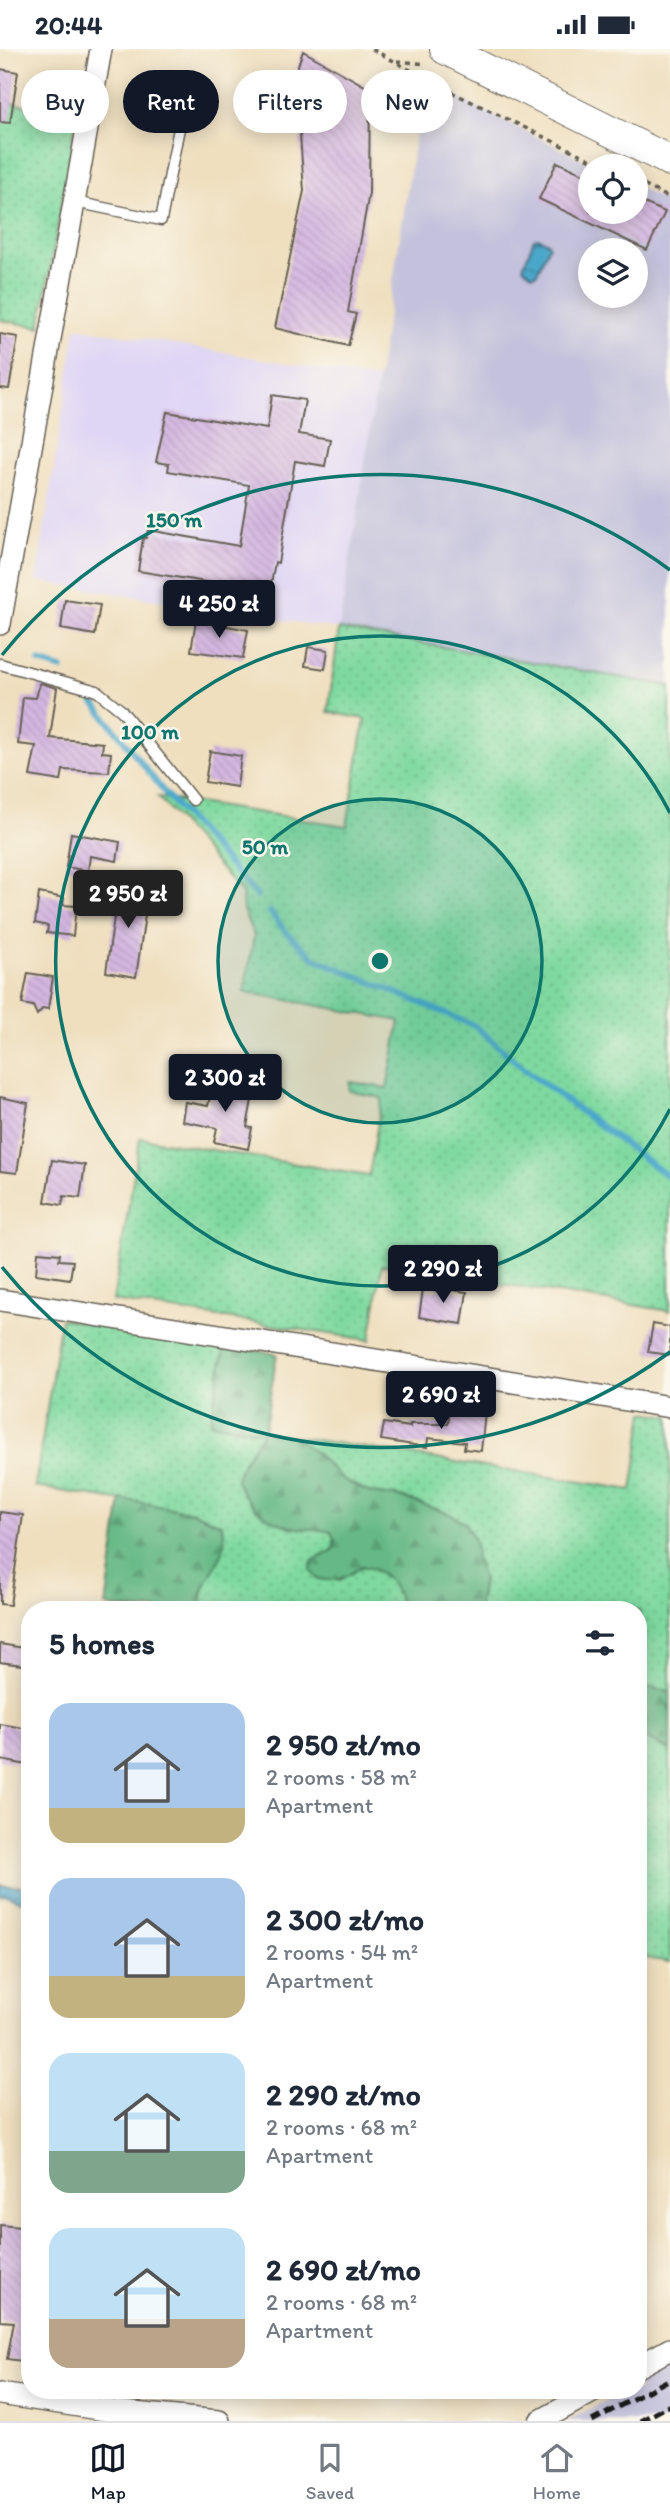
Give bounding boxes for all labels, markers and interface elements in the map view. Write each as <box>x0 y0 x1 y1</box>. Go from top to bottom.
text: 20:44 <box>35 9 102 41</box>
chip: Buy <box>21 70 109 133</box>
chip: Rent <box>123 70 219 133</box>
chip: Filters <box>233 70 347 133</box>
chip: New <box>361 70 453 133</box>
map controls <box>578 154 648 308</box>
button: locate <box>578 154 648 224</box>
button: layers <box>578 238 648 308</box>
text: 150 m <box>146 507 202 532</box>
pin: 4 250 zł <box>147 581 291 640</box>
text: 4 250 zł <box>179 589 259 617</box>
text: 100 m <box>121 719 179 744</box>
text: 50 m <box>242 834 289 859</box>
pin: 2 950 zł <box>56 871 200 930</box>
text: 2 950 zł <box>89 879 167 907</box>
centre of rings <box>368 949 392 973</box>
pin: 2 300 zł <box>153 1055 297 1114</box>
text: 2 300 zł <box>185 1063 265 1091</box>
pin: 2 290 zł <box>371 1245 515 1305</box>
text: 2 290 zł <box>404 1254 482 1282</box>
pin: 2 690 zł <box>369 1371 513 1431</box>
text: 2 690 zł <box>402 1380 480 1408</box>
icon: filters <box>581 1624 619 1662</box>
text: 5 homes <box>49 1625 155 1662</box>
text: 2 950 zł/mo <box>266 1726 421 1763</box>
icon: home <box>105 1731 189 1815</box>
text: 2 rooms · 58 m² <box>266 1763 417 1791</box>
text: Apartment <box>266 1791 373 1819</box>
text: 2 300 zł/mo <box>266 1901 424 1938</box>
icon: home <box>105 1906 189 1990</box>
text: 2 rooms · 54 m² <box>266 1938 418 1966</box>
text: Apartment <box>266 1966 373 1994</box>
text: 2 290 zł/mo <box>266 2076 421 2113</box>
icon: home <box>105 2081 189 2165</box>
text: 2 rooms · 68 m² <box>266 2113 417 2141</box>
text: Apartment <box>266 2141 373 2169</box>
text: 2 690 zł/mo <box>266 2251 421 2288</box>
icon: home <box>105 2256 189 2340</box>
text: 2 rooms · 68 m² <box>266 2288 417 2316</box>
text: Apartment <box>266 2316 373 2344</box>
tab: Map <box>89 2439 127 2504</box>
tab: Saved <box>306 2439 354 2504</box>
tab: Home <box>533 2439 581 2504</box>

